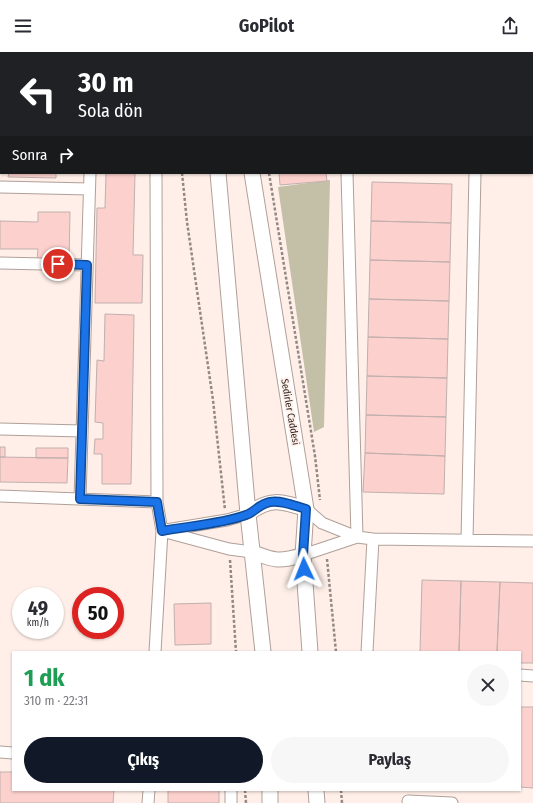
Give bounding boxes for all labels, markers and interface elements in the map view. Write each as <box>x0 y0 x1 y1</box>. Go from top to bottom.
icon: menu <box>12 15 34 37</box>
text: GoPilot <box>239 15 294 37</box>
icon: share <box>499 15 521 37</box>
text: 30 m <box>78 66 134 99</box>
icon: left <box>12 68 64 120</box>
text: Sola dön <box>78 100 143 122</box>
icon: right <box>55 144 77 166</box>
text: Sonra <box>12 146 47 164</box>
pin <box>41 247 75 281</box>
icon: arrive <box>47 253 69 275</box>
street label: Sedirler Caddesi <box>278 378 303 446</box>
position arrow <box>283 548 325 590</box>
speed limit sign: 50 <box>72 587 124 639</box>
text: 49 <box>28 596 48 620</box>
text: km/h <box>27 617 49 629</box>
text: 1 dk <box>24 664 64 692</box>
button: close <box>467 664 509 706</box>
text: 310 m · 22:31 <box>24 693 88 708</box>
button: Çıkış <box>24 737 263 783</box>
button: Paylaş <box>271 737 509 783</box>

